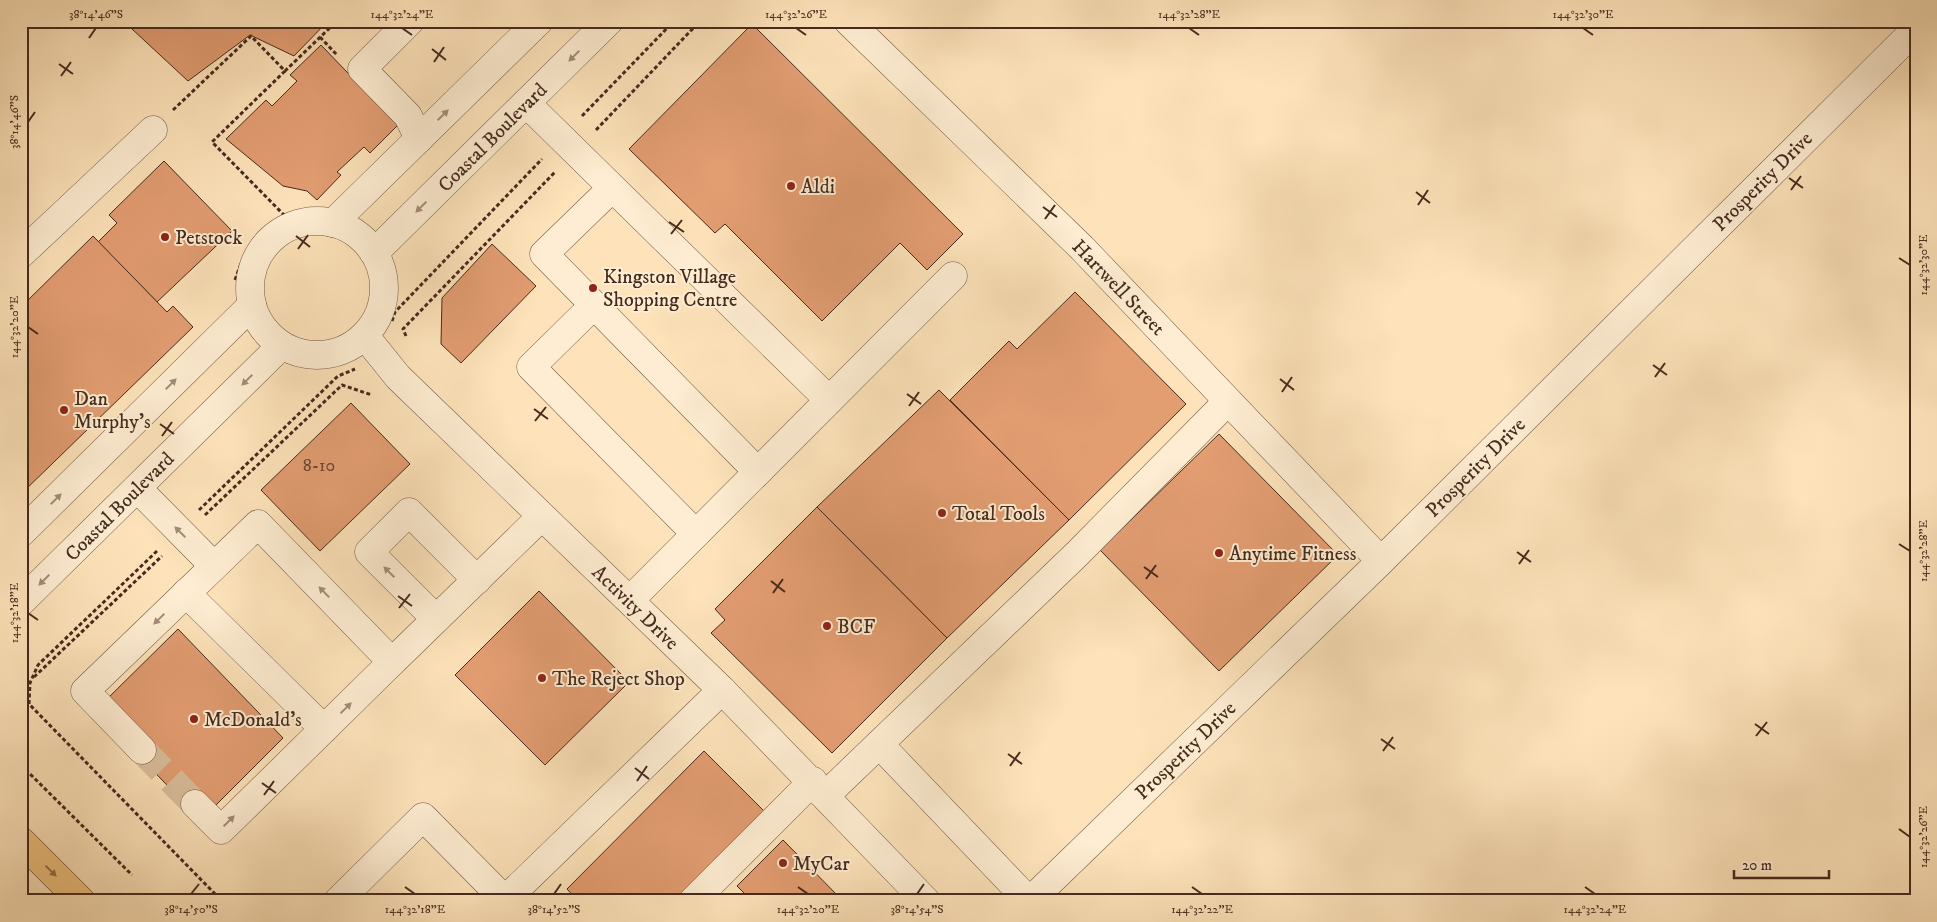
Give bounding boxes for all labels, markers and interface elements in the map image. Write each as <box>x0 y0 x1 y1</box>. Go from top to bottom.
text: 38°14'46"S <box>69 7 123 22</box>
text: 144°32'24"E <box>371 7 434 22</box>
text: 144°32'26"E <box>765 7 828 22</box>
text: 144°32'28"E <box>1158 7 1220 22</box>
text: 144°32'30"E <box>1553 7 1614 22</box>
one-way arrow <box>568 49 580 61</box>
street label: Coastal Boulevard <box>433 78 553 198</box>
text: 38°14'46"S <box>7 95 22 149</box>
one-way arrow <box>437 110 449 122</box>
street label: Prosperity Drive <box>1708 127 1818 237</box>
place label: Aldi <box>801 175 835 200</box>
marker: Aldi <box>785 180 797 192</box>
one-way arrow <box>415 200 427 212</box>
place label: Petstock <box>175 226 242 251</box>
marker: Petstock <box>159 231 171 243</box>
text: 144°32'30"E <box>1916 234 1931 295</box>
street label: Hartwell Street <box>1066 235 1170 341</box>
place label: Kingston Village Shopping Centre <box>603 265 737 313</box>
marker: Kingston Village Shopping Centre <box>587 282 599 294</box>
text: 144°32'20"E <box>7 295 22 358</box>
one-way arrow <box>241 374 253 386</box>
one-way arrow <box>165 379 177 391</box>
place label: Dan Murphy's <box>74 387 151 435</box>
marker: Dan Murphy's <box>58 404 70 416</box>
street label: Prosperity Drive <box>1421 413 1531 523</box>
street label: Coastal Boulevard <box>60 447 180 567</box>
house number: 8-10 <box>303 455 335 477</box>
one-way arrow <box>50 493 62 505</box>
place label: Total Tools <box>952 502 1045 527</box>
marker: Total Tools <box>936 507 948 519</box>
text: 144°32'28"E <box>1916 520 1931 582</box>
one-way arrow <box>174 526 186 538</box>
place label: Anytime Fitness <box>1229 542 1357 567</box>
marker: Anytime Fitness <box>1213 547 1225 559</box>
street label: Activity Drive <box>586 560 684 656</box>
one-way arrow <box>383 566 395 578</box>
one-way arrow <box>38 574 50 586</box>
text: 144°32'18"E <box>7 582 22 643</box>
one-way arrow <box>318 587 330 599</box>
one-way arrow <box>153 613 165 625</box>
place label: BCF <box>837 615 875 640</box>
marker: BCF <box>821 620 833 632</box>
place label: The Reject Shop <box>552 667 685 692</box>
marker: The Reject Shop <box>536 672 548 684</box>
street label: Prosperity Drive <box>1130 697 1242 806</box>
one-way arrow <box>339 702 351 714</box>
place label: McDonald's <box>204 708 302 733</box>
marker: McDonald's <box>188 713 200 725</box>
text: 144°32'26"E <box>1916 805 1931 868</box>
one-way arrow <box>223 816 235 828</box>
scale bar <box>1734 847 1830 879</box>
place label: MyCar <box>793 852 850 877</box>
text: 20 m <box>1742 856 1772 875</box>
marker: MyCar <box>777 857 789 869</box>
one-way arrow <box>45 865 57 877</box>
text: 38°14'50"S <box>164 902 218 917</box>
text: 144°32'18"E <box>385 902 446 917</box>
text: 38°14'52"S <box>528 902 580 917</box>
text: 144°32'20"E <box>777 902 840 917</box>
text: 38°14'54"S <box>890 902 944 917</box>
text: 144°32'22"E <box>1171 902 1233 917</box>
text: 144°32'24"E <box>1564 902 1627 917</box>

